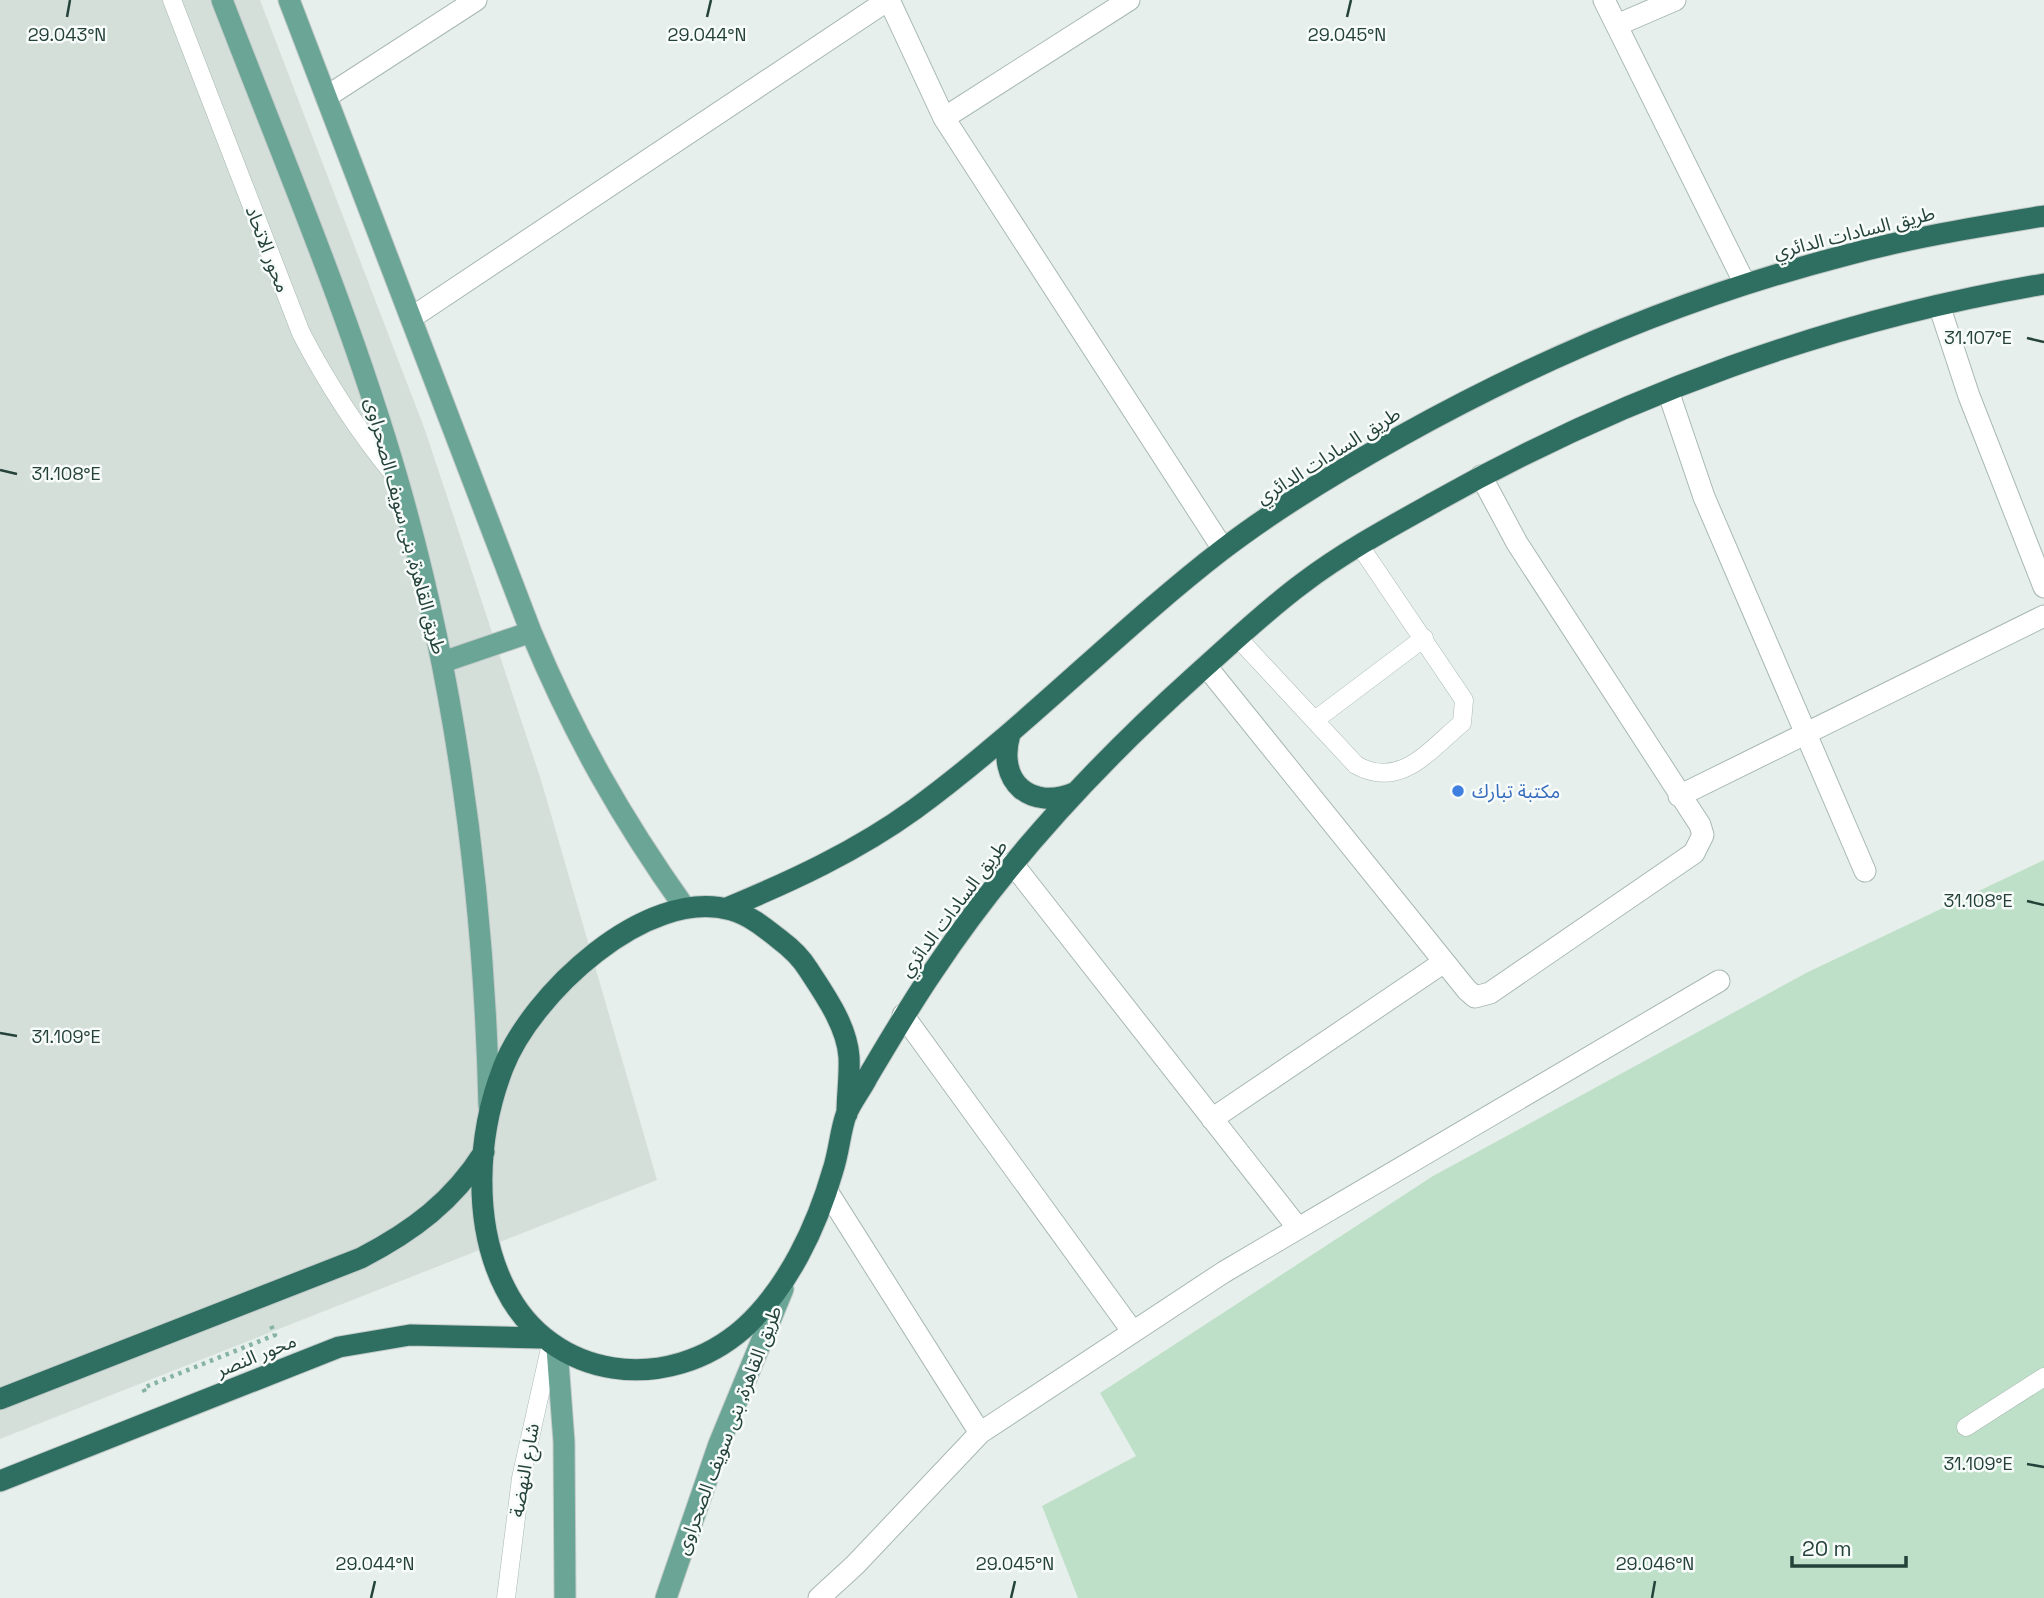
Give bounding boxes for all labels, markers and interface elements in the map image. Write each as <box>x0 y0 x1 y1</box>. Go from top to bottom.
text: 29.043°N <box>28 23 106 46</box>
text: 29.044°N <box>668 23 746 46</box>
text: 29.045°N <box>1308 23 1386 46</box>
street label: طريق السادات الدائري <box>1771 200 1938 267</box>
street label: محور الاتحاد <box>240 202 295 296</box>
text: 31.107°E <box>1944 326 2012 349</box>
street label: طريق القاهرة, بنى سويف الصحراوى <box>359 395 452 657</box>
street label: طريق السادات الدائري <box>1252 401 1406 512</box>
text: 31.108°E <box>31 462 101 485</box>
place label: مكتبة تبارك <box>1472 779 1560 804</box>
marker: مكتبة تبارك <box>1450 783 1466 799</box>
street label: طريق السادات الدائري <box>894 835 1015 983</box>
text: 31.108°E <box>1943 889 2013 912</box>
text: 31.109°E <box>31 1025 101 1048</box>
street label: طريق القاهرة, بنى سويف الصحراوى <box>669 1302 788 1558</box>
street label: محور النصر <box>211 1328 300 1383</box>
street label: شارع النهضة <box>504 1421 546 1519</box>
text: 31.109°E <box>1943 1452 2013 1475</box>
scale bar <box>1792 1524 1906 1568</box>
text: 20 m <box>1802 1535 1852 1562</box>
text: 29.044°N <box>336 1552 414 1575</box>
text: 29.045°N <box>976 1552 1054 1575</box>
text: 29.046°N <box>1616 1552 1694 1575</box>

